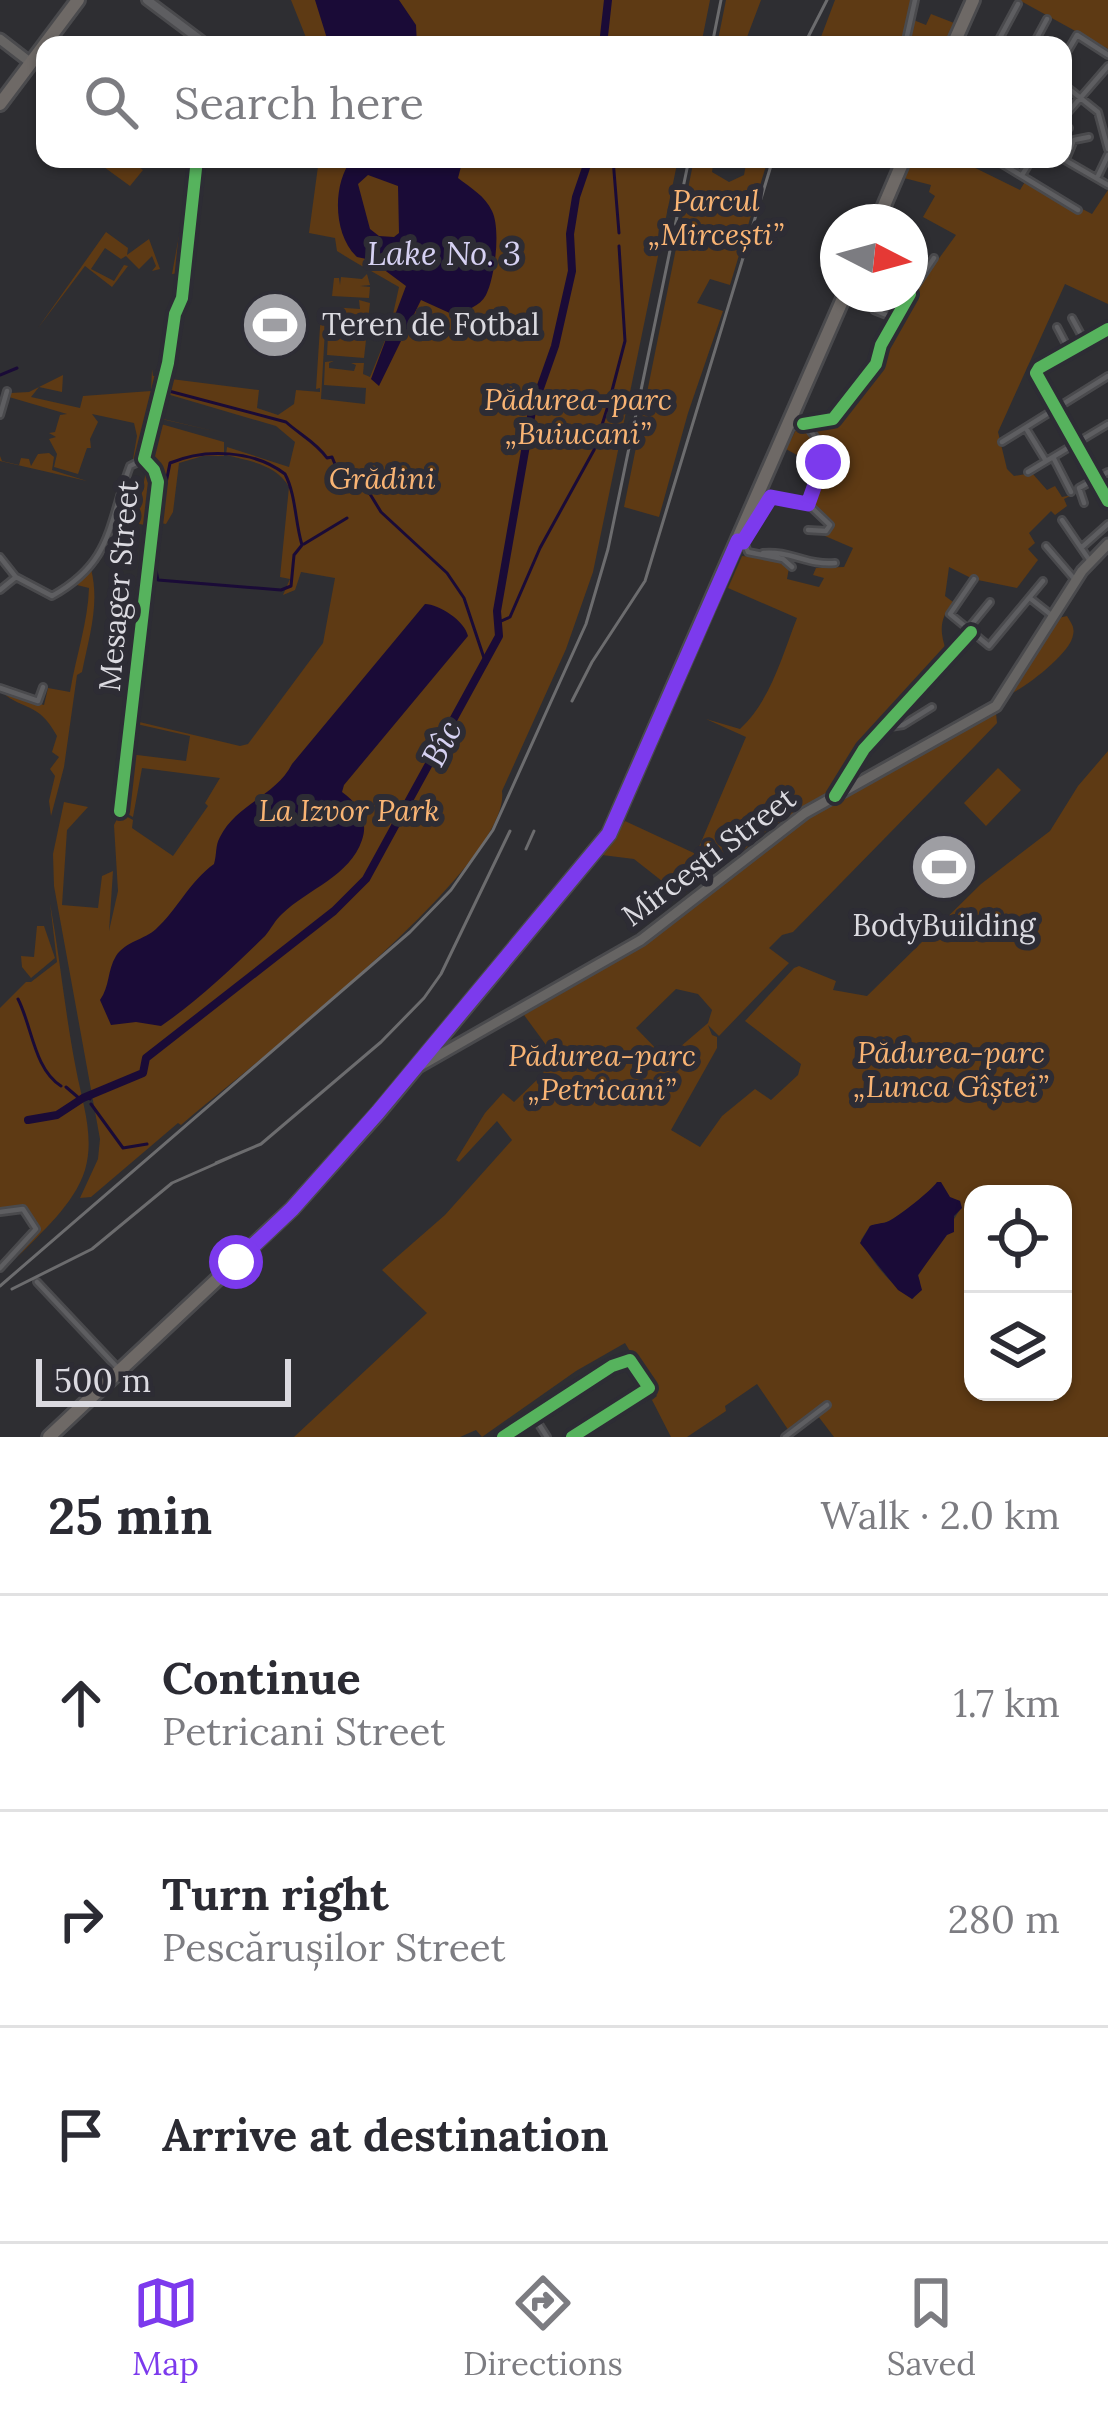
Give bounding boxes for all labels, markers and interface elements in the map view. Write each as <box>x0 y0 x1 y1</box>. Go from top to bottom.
search box <box>36 36 1072 168</box>
icon: search <box>78 69 144 135</box>
text: Search here <box>174 74 424 131</box>
park label: Parcul „Mircești” <box>648 181 784 253</box>
north arrow <box>820 204 928 312</box>
water label: Lake No. 3 <box>367 232 521 274</box>
sports icon: Teren de Fotbal <box>240 290 310 360</box>
place label: Teren de Fotbal <box>322 305 539 343</box>
park label: Pădurea-parc „Buiucani” <box>484 380 672 452</box>
route end <box>796 435 850 489</box>
park label: Grădini <box>329 459 436 497</box>
street label: Mesager Street <box>90 478 147 693</box>
water label: Bîc <box>411 713 471 773</box>
street label: Mircești Street <box>614 778 804 935</box>
park label: La Izvor Park <box>258 791 440 829</box>
sports icon: BodyBuilding <box>909 832 979 902</box>
place label: BodyBuilding <box>852 906 1037 945</box>
park label: Pădurea-parc „Lunca Gîștei” <box>853 1033 1049 1105</box>
park label: Pădurea-parc „Petricani” <box>508 1036 696 1108</box>
map controls <box>964 1185 1072 1401</box>
button: locate <box>964 1185 1072 1293</box>
route start <box>209 1235 263 1289</box>
button: layers <box>964 1293 1072 1401</box>
scale bar <box>36 1353 291 1406</box>
text: 500 m <box>54 1359 151 1401</box>
text: 25 min <box>48 1483 212 1548</box>
text: Walk · 2.0 km <box>821 1490 1060 1540</box>
text: Continue <box>162 1649 361 1706</box>
icon: ahead <box>48 1670 114 1736</box>
text: 1.7 km <box>953 1678 1060 1728</box>
text: Petricani Street <box>162 1706 445 1756</box>
text: Turn right <box>162 1865 389 1922</box>
icon: right <box>48 1886 114 1952</box>
text: 280 m <box>948 1894 1060 1944</box>
text: Pescărușilor Street <box>162 1922 506 1972</box>
icon: arrive <box>48 2102 114 2168</box>
text: Arrive at destination <box>162 2106 609 2163</box>
tab: Map <box>132 2270 199 2384</box>
tab: Directions <box>463 2270 623 2384</box>
tab: Saved <box>887 2270 976 2384</box>

